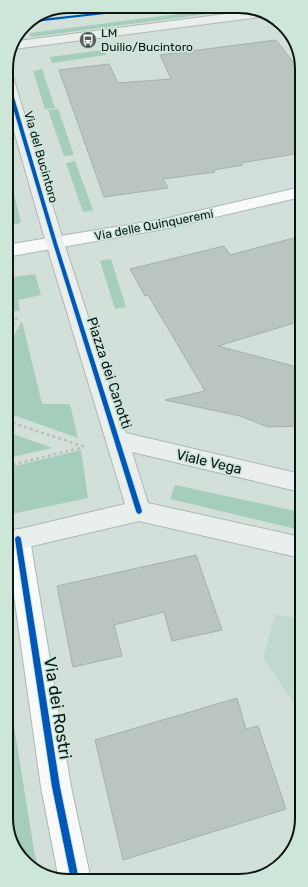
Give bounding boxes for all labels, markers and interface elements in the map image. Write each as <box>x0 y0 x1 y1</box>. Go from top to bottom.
place label: LM Duilio/Bucintoro <box>101 26 193 54</box>
bus stop icon: LM Duilio/Bucintoro <box>78 30 98 50</box>
street label: Via del Bucintoro <box>21 109 61 205</box>
street label: Via delle Quinqueremi <box>93 207 215 243</box>
street label: Piazza dei Canotti <box>83 315 135 431</box>
street label: Viale Vega <box>174 446 244 478</box>
street label: Via dei Rostri <box>40 655 76 761</box>

